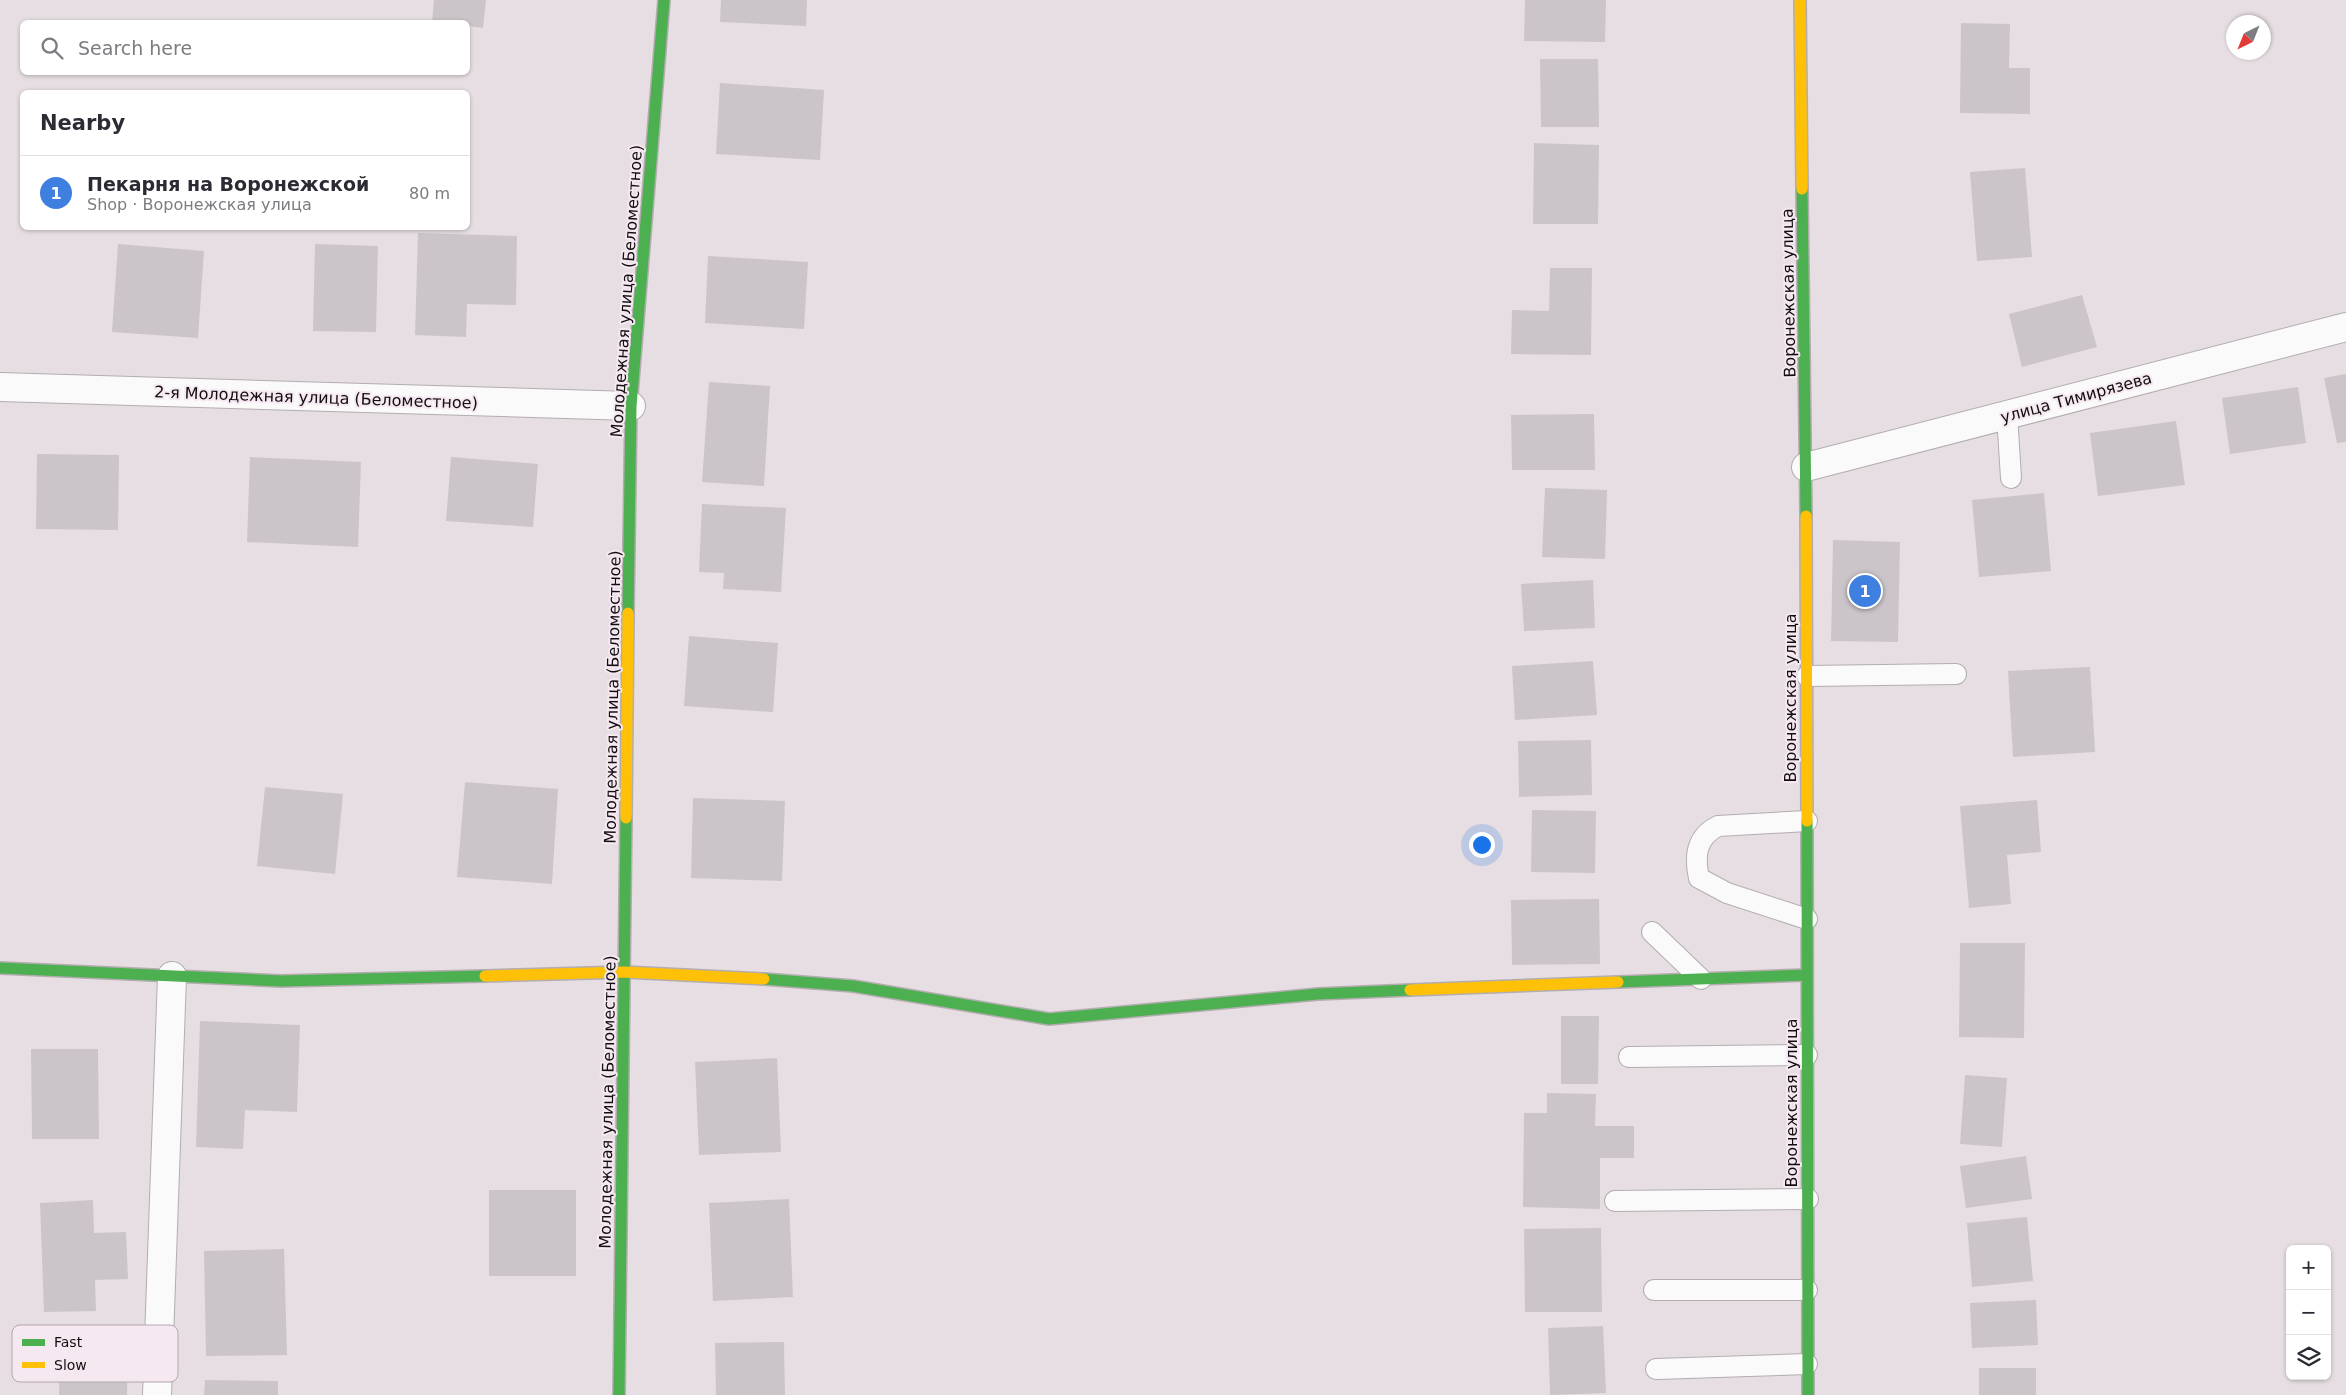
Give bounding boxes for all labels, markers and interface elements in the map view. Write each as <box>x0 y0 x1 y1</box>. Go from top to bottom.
north arrow <box>2226 15 2271 60</box>
search box <box>20 20 470 75</box>
icon: search <box>38 34 66 62</box>
text: Search here <box>78 37 192 59</box>
text: Nearby <box>40 111 125 135</box>
street label: Молодежная улица (Беломестное) <box>607 144 646 438</box>
text: Пекарня на Воронежской <box>87 173 369 195</box>
text: 1 <box>50 184 62 203</box>
text: 80 m <box>409 184 450 203</box>
text: Shop · Воронежская улица <box>87 195 312 214</box>
street label: Воронежская улица <box>1778 208 1799 378</box>
street label: улица Тимирязева <box>1998 368 2154 427</box>
street label: 2-я Молодежная улица (Беломестное) <box>154 382 478 413</box>
street label: Молодежная улица (Беломестное) <box>600 550 625 844</box>
pin: 1 <box>1849 572 1881 610</box>
street label: Воронежская улица <box>1781 613 1800 783</box>
your location <box>1469 832 1495 858</box>
street label: Молодежная улица (Беломестное) <box>595 955 620 1249</box>
street label: Воронежская улица <box>1782 1018 1801 1188</box>
map controls <box>2286 1245 2331 1380</box>
button: + <box>2286 1245 2331 1290</box>
button: − <box>2286 1290 2331 1335</box>
legend <box>12 1325 178 1382</box>
text: Fast <box>54 1334 83 1350</box>
button: layers <box>2286 1335 2331 1380</box>
text: Slow <box>54 1357 87 1373</box>

